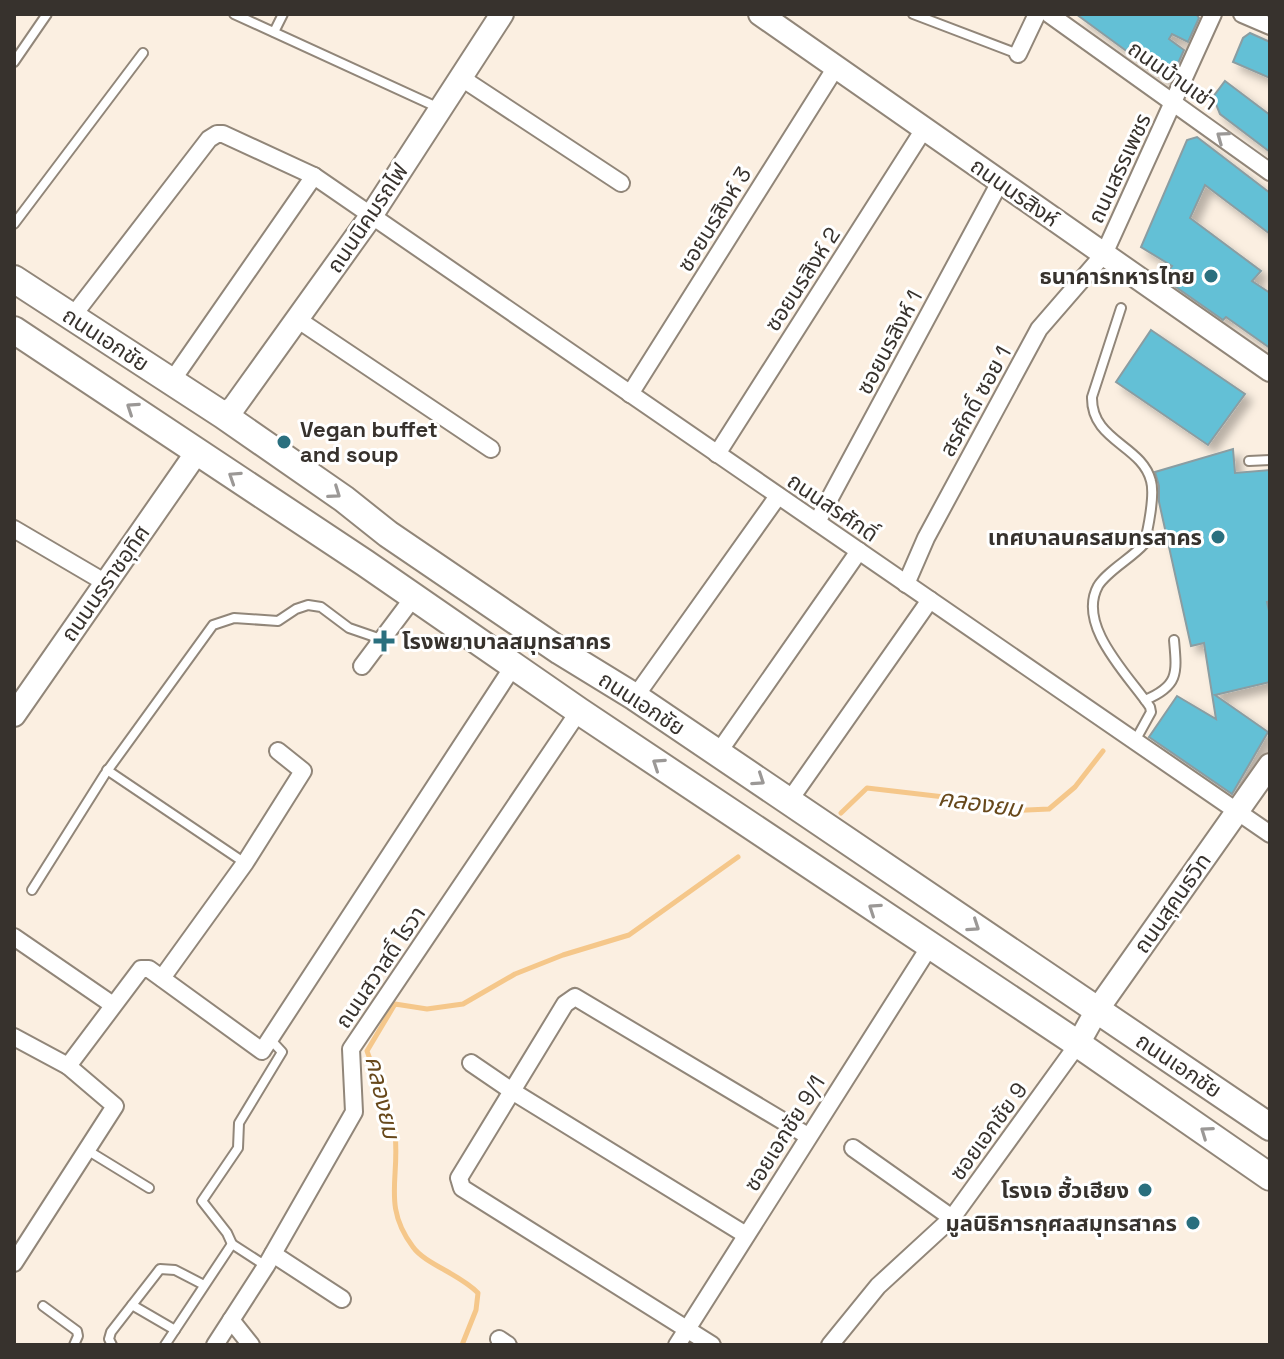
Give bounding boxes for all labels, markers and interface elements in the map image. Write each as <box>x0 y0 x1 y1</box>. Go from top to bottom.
street label: ถนนบ้านเช่า <box>1123 34 1223 116</box>
street label: ถนนสรรเพชร <box>1081 108 1157 228</box>
one-way arrow <box>1216 132 1230 147</box>
street label: ถนนนรสิงห์ <box>965 151 1065 233</box>
street label: ถนนนิคมรถไฟ <box>320 158 414 278</box>
street label: ซอยนรสิงห์ 3 <box>671 161 757 277</box>
street label: ซอยนรสิงห์ 2 <box>758 222 846 336</box>
place label: ธนาคารทหารไทย <box>1039 262 1195 290</box>
marker: ธนาคารทหารไทย <box>1202 267 1220 285</box>
street label: ซอยนรสิงห์ 1 <box>850 285 928 399</box>
street label: ถนนเอกชัย <box>57 301 155 377</box>
street label: สรศักดิ์ ซอย 1 <box>933 341 1017 461</box>
one-way arrow <box>126 403 140 418</box>
place label: Vegan buffet and soup <box>300 415 438 468</box>
marker: Vegan buffet and soup <box>275 433 293 451</box>
street label: ถนนสรศักดิ์ <box>782 466 884 548</box>
one-way arrow <box>229 471 243 486</box>
one-way arrow <box>327 483 341 498</box>
street label: ถนนนรราชอุทิศ <box>55 519 155 647</box>
place label: เทศบาลนครสมทรสาคร <box>988 523 1202 551</box>
marker: เทศบาลนครสมทรสาคร <box>1209 528 1227 546</box>
place label: โรงพยาบาลสมุทรสาคร <box>402 627 611 655</box>
marker: โรงพยาบาลสมุทรสาคร <box>373 630 395 652</box>
street label: ถนนเอกชัย <box>593 665 691 741</box>
one-way arrow <box>653 759 667 774</box>
one-way arrow <box>750 770 764 785</box>
water label: คลองยม <box>936 782 1026 825</box>
street label: ถนนสุคนธวิท <box>1127 847 1217 959</box>
street label: ถนนสวาสดิ์ ไรวา <box>329 901 431 1033</box>
one-way arrow <box>869 903 883 918</box>
one-way arrow <box>965 916 979 931</box>
street label: ถนนเอกชัย <box>1131 1026 1227 1104</box>
water label: คลองยม <box>358 1053 408 1144</box>
street label: ซอยเอกชัย 9/1 <box>737 1070 831 1196</box>
street label: ซอยเอกชัย 9 <box>943 1077 1033 1185</box>
one-way arrow <box>1200 1127 1214 1142</box>
place label: โรงเจ ฮั้วเฮียง <box>1001 1176 1129 1204</box>
marker: โรงเจ ฮั้วเฮียง <box>1136 1181 1154 1199</box>
place label: มูลนิธิการกุศลสมุทรสาคร <box>946 1209 1177 1237</box>
marker: มูลนิธิการกุศลสมุทรสาคร <box>1184 1214 1202 1232</box>

